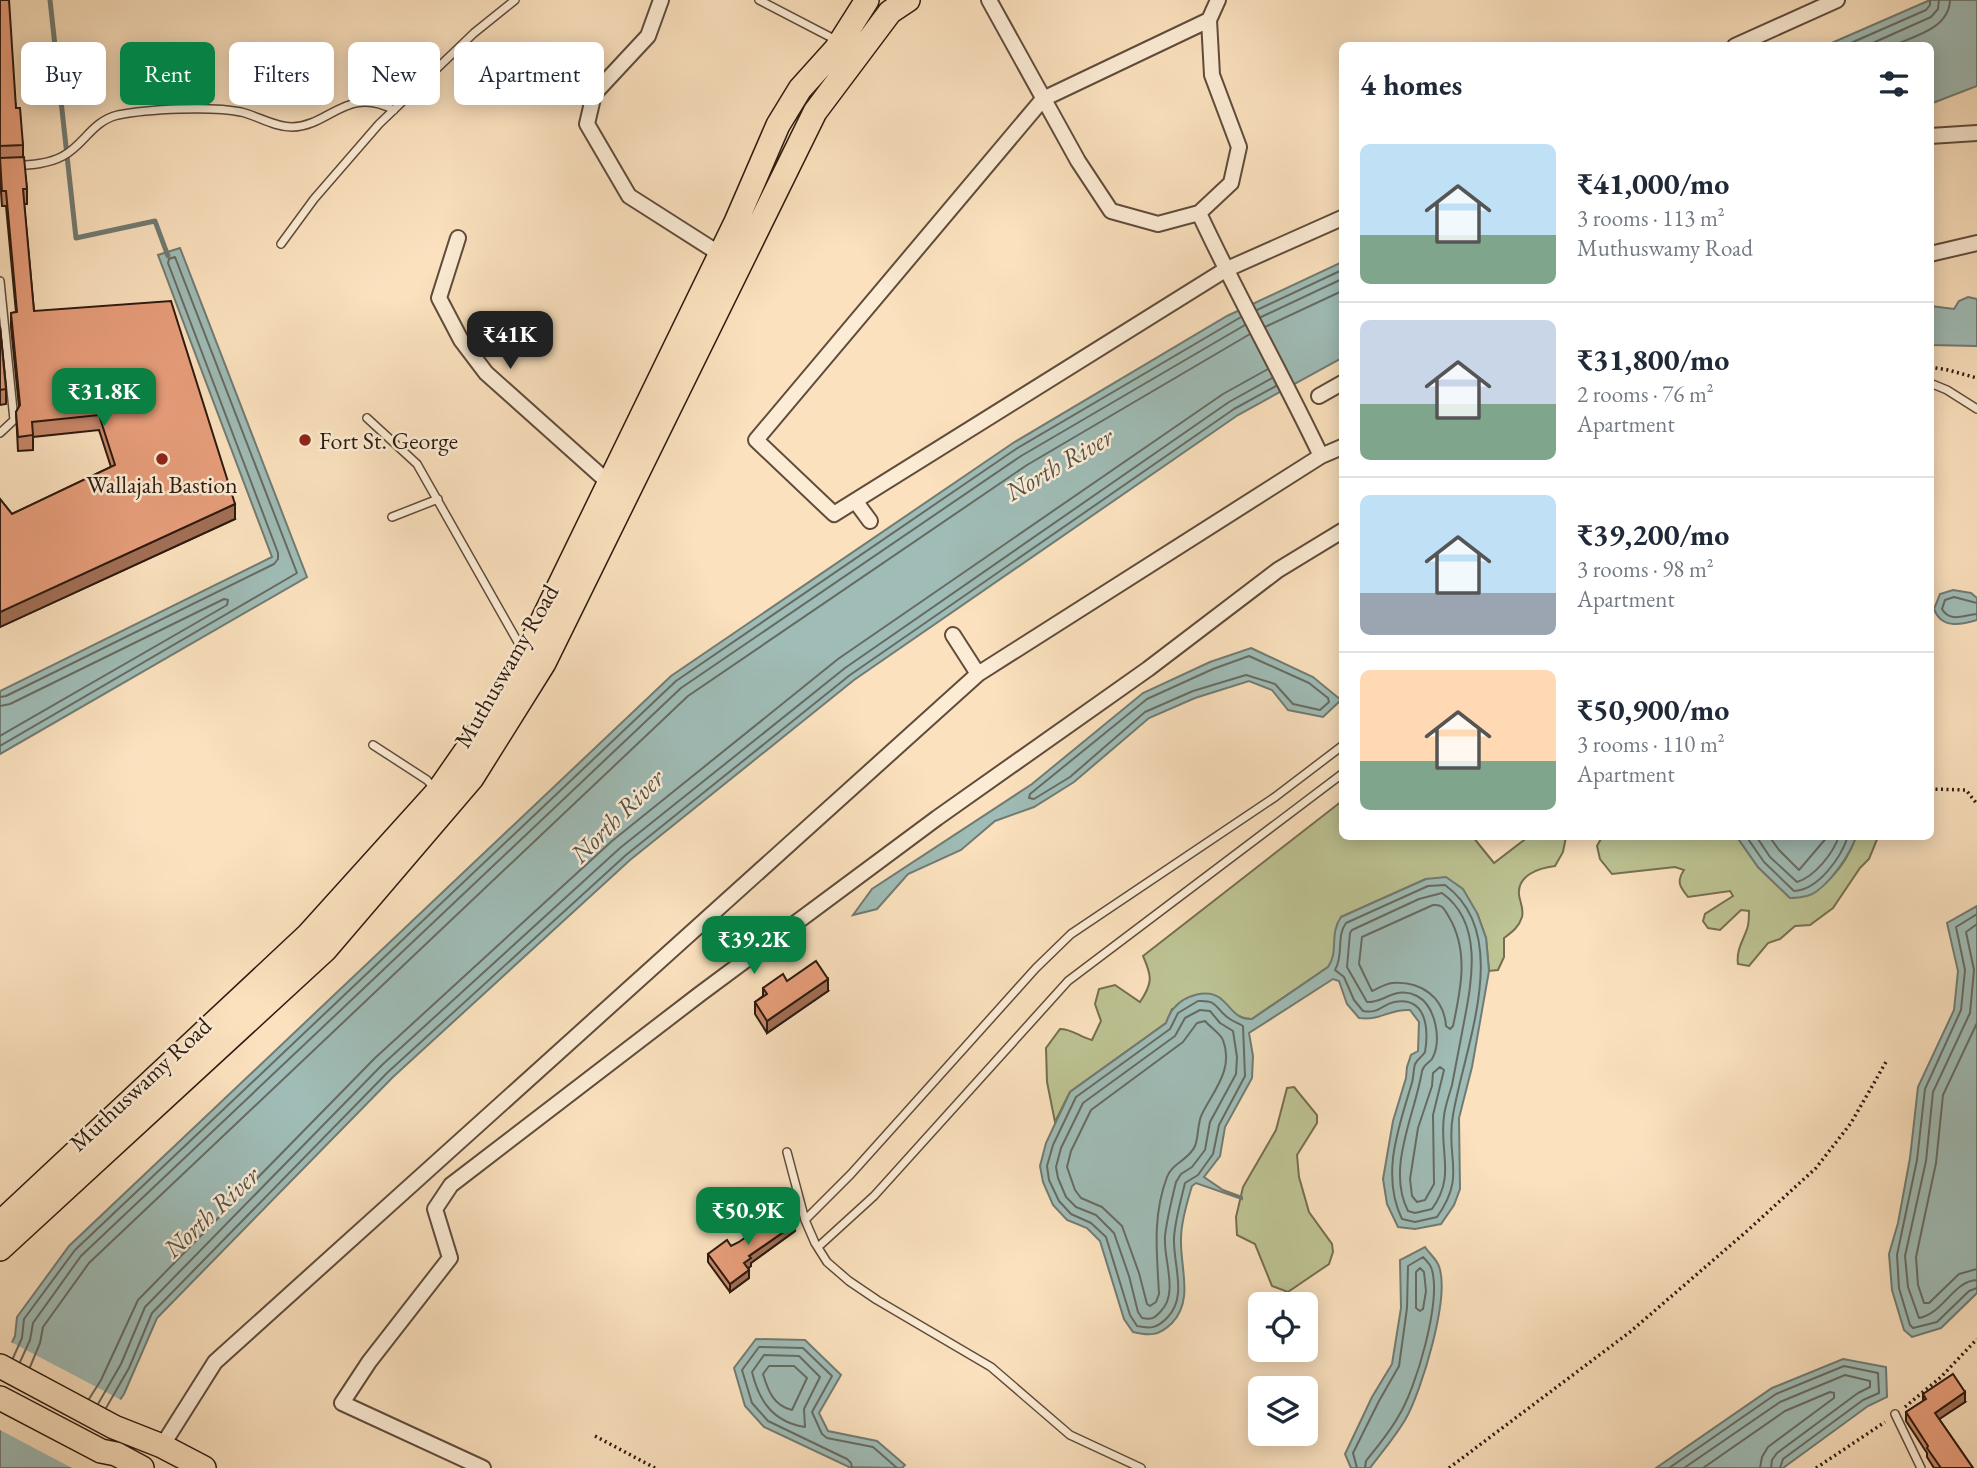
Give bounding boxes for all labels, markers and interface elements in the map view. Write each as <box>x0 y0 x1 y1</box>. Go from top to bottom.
chip: Buy <box>21 42 106 105</box>
chip: Rent <box>120 42 215 105</box>
chip: Filters <box>229 42 334 105</box>
chip: New <box>348 42 440 105</box>
chip: Apartment <box>454 42 604 105</box>
text: 4 homes <box>1360 65 1462 104</box>
icon: filters <box>1875 65 1913 103</box>
text: ₹41,000/mo <box>1577 164 1729 203</box>
icon: home <box>1416 172 1500 256</box>
text: 3 rooms · 113 m² <box>1577 203 1725 233</box>
text: Muthuswamy Road <box>1577 233 1753 263</box>
pin: ₹41K <box>469 312 551 371</box>
text: ₹41K <box>483 319 537 349</box>
text: ₹31,800/mo <box>1577 340 1729 379</box>
icon: home <box>1416 348 1500 432</box>
pin: ₹31.8K <box>47 368 161 428</box>
text: ₹31.8K <box>68 376 140 406</box>
text: 2 rooms · 76 m² <box>1577 379 1714 409</box>
text: Apartment <box>1577 409 1675 439</box>
water label: North River <box>998 419 1120 509</box>
place label: Fort St. George <box>319 425 458 456</box>
marker: Fort St. George <box>297 432 313 448</box>
marker: Wallajah Bastion <box>154 451 170 467</box>
place label: Wallajah Bastion <box>86 469 238 500</box>
text: ₹39,200/mo <box>1577 515 1729 554</box>
icon: home <box>1416 523 1500 607</box>
text: 3 rooms · 98 m² <box>1577 554 1714 584</box>
street label: Muthuswamy Road <box>447 578 566 753</box>
text: Apartment <box>1577 584 1675 614</box>
text: ₹50,900/mo <box>1577 690 1729 729</box>
icon: home <box>1416 698 1500 782</box>
text: 3 rooms · 110 m² <box>1577 729 1725 759</box>
text: Apartment <box>1577 759 1675 789</box>
water label: North River <box>562 761 672 871</box>
pin: ₹39.2K <box>697 916 811 976</box>
text: ₹39.2K <box>718 924 790 954</box>
street label: Muthuswamy Road <box>62 1010 218 1158</box>
water label: North River <box>155 1158 267 1266</box>
pin: ₹50.9K <box>691 1188 805 1247</box>
text: ₹50.9K <box>712 1195 784 1225</box>
map controls <box>1248 1292 1318 1446</box>
button: locate <box>1248 1292 1318 1362</box>
button: layers <box>1248 1376 1318 1446</box>

